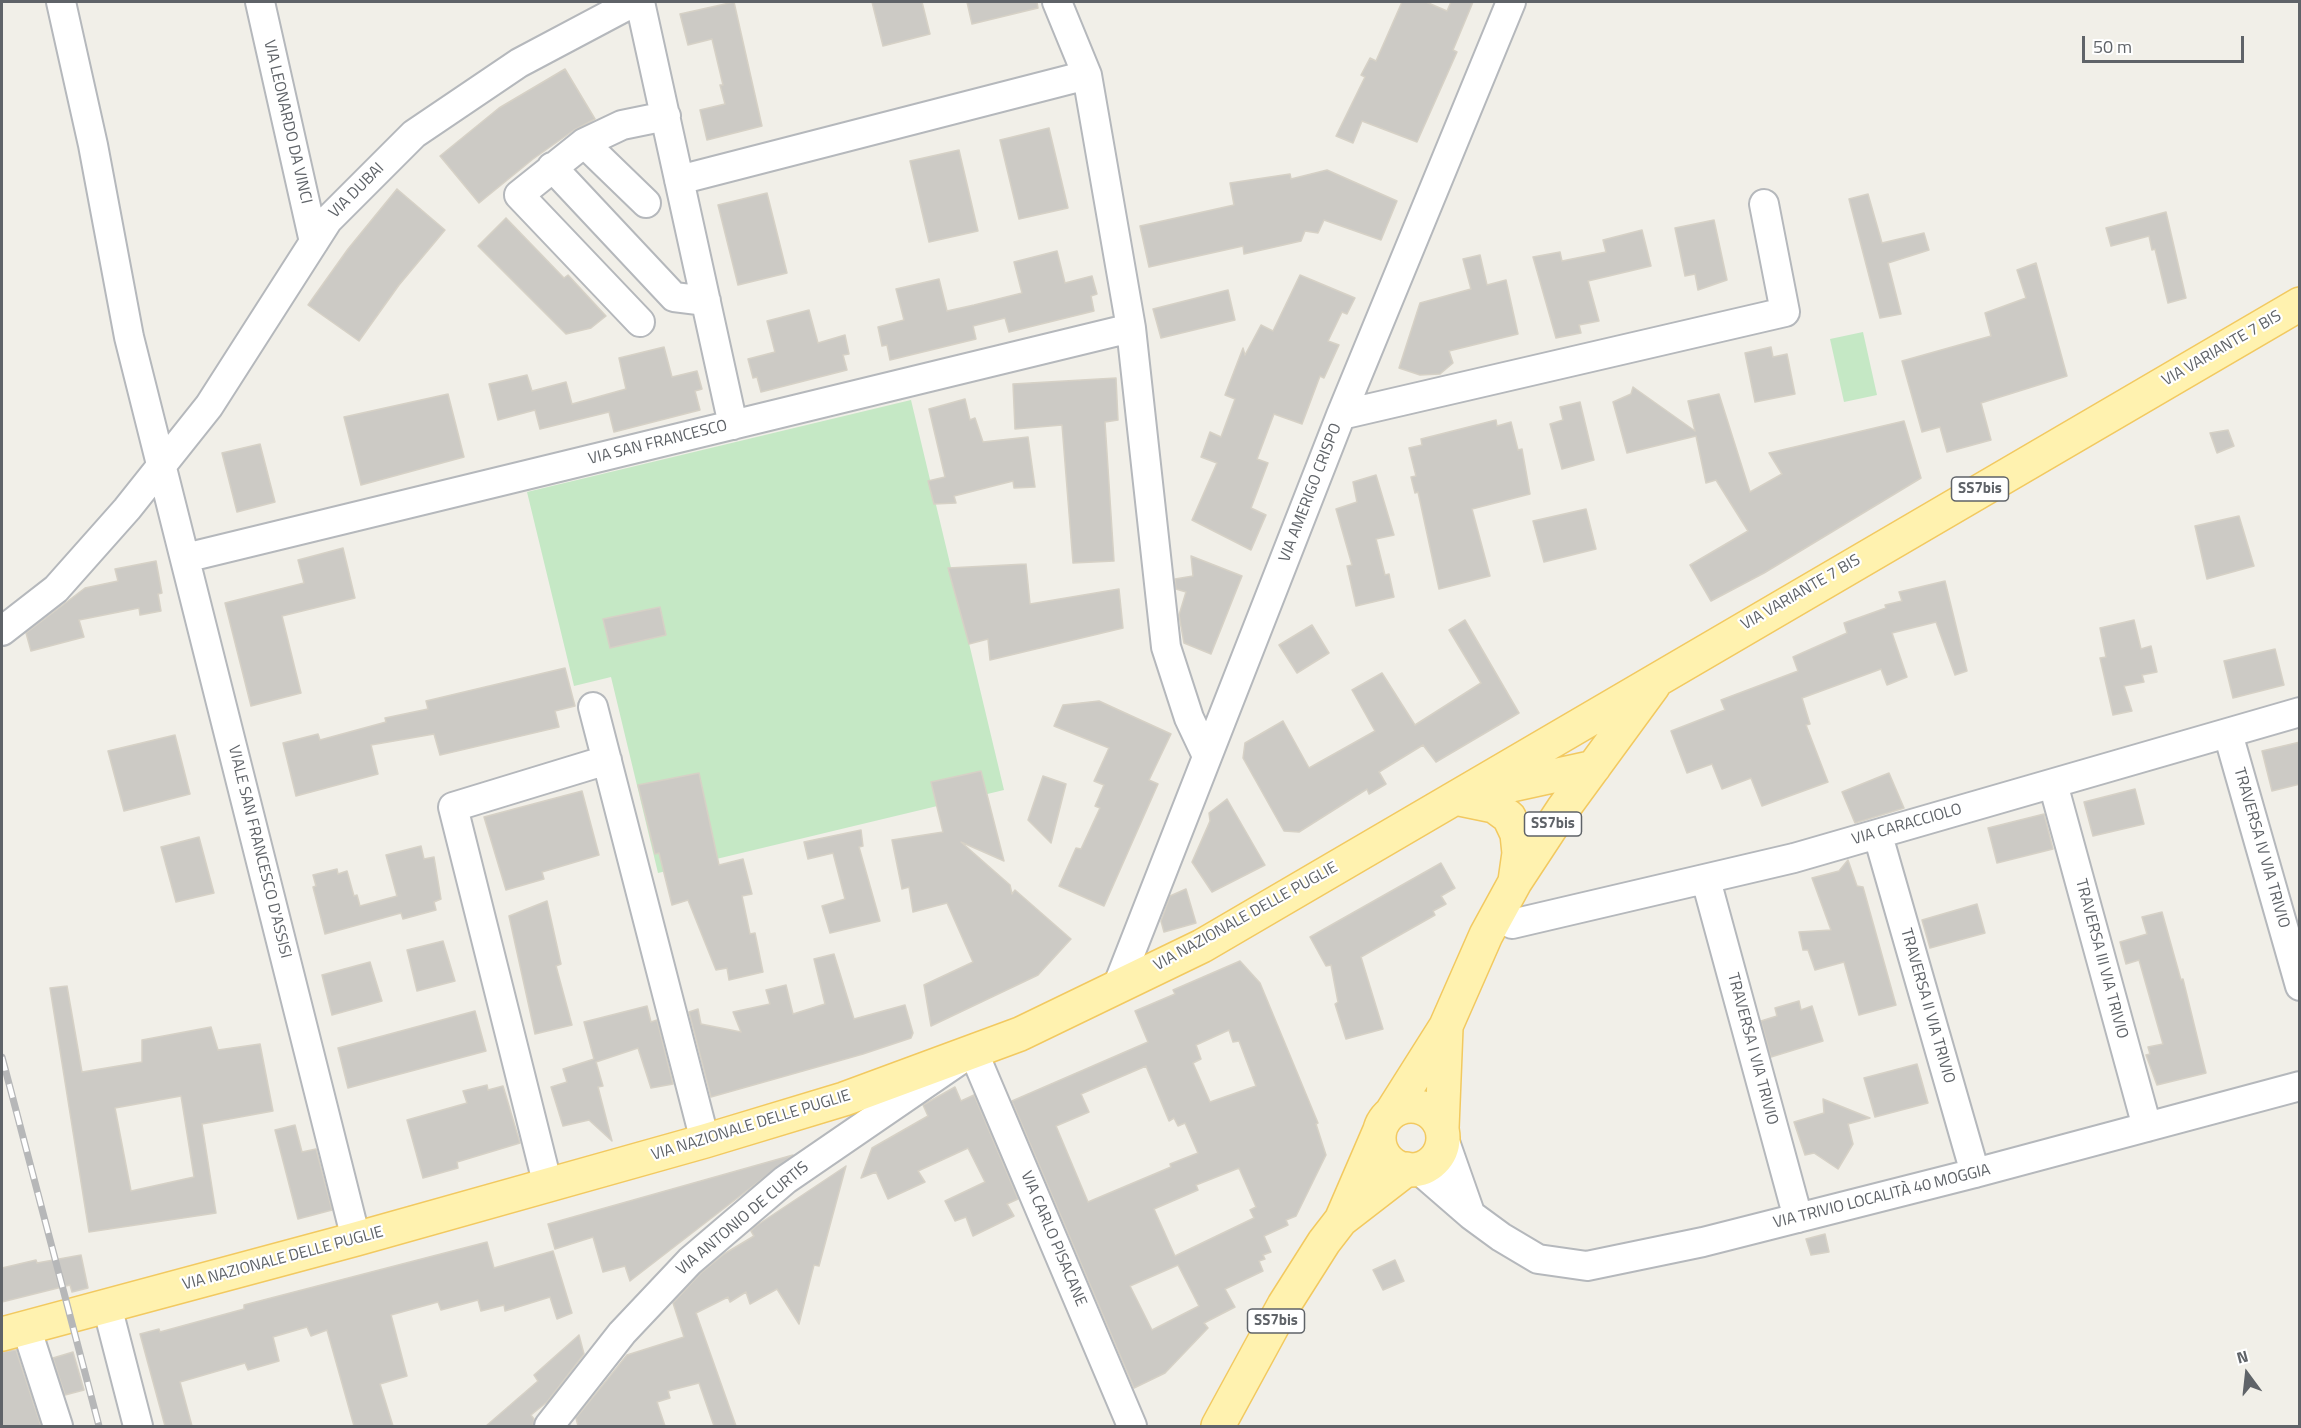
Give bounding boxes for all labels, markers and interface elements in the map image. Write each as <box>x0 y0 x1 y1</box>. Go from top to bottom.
scale bar <box>2085 24 2247 62</box>
text: 50 m <box>2093 33 2132 60</box>
street label: VIA LEONARDO DA VINCI <box>259 38 315 206</box>
street label: VIA DUBAI <box>325 159 389 223</box>
street label: VIA VARIANTE 7 BIS <box>2159 307 2285 391</box>
street label: VIA SAN FRANCESCO <box>587 416 729 470</box>
street label: VIA AMERIGO CRISPO <box>1276 421 1346 565</box>
road number: SS7bis <box>1952 477 2008 501</box>
street label: VIA VARIANTE 7 BIS <box>1738 551 1864 635</box>
street label: VIALE SAN FRANCESCO D'ASSISI <box>223 744 295 960</box>
street label: TRAVERSA IV VIA TRIVIO <box>2229 766 2293 930</box>
street label: VIA CARACCIOLO <box>1850 800 1964 850</box>
road number: SS7bis <box>1524 812 1582 836</box>
street label: VIA NAZIONALE DELLE PUGLIE <box>1151 858 1341 976</box>
street label: TRAVERSA III VIA TRIVIO <box>2070 877 2132 1041</box>
street label: TRAVERSA II VIA TRIVIO <box>1896 926 1958 1086</box>
street label: TRAVERSA I VIA TRIVIO <box>1722 971 1782 1127</box>
street label: VIA NAZIONALE DELLE PUGLIE <box>649 1087 853 1165</box>
street label: VIA ANTONIO DE CURTIS <box>673 1158 813 1280</box>
street label: VIA TRIVIO LOCALITÀ 40 MOGGIA <box>1772 1161 1992 1233</box>
street label: VIA CARLO PISACANE <box>1016 1169 1090 1309</box>
street label: VIA NAZIONALE DELLE PUGLIE <box>181 1223 385 1295</box>
road number: SS7bis <box>1248 1309 1304 1333</box>
north arrow <box>2217 1344 2277 1404</box>
text: N <box>2234 1344 2251 1370</box>

